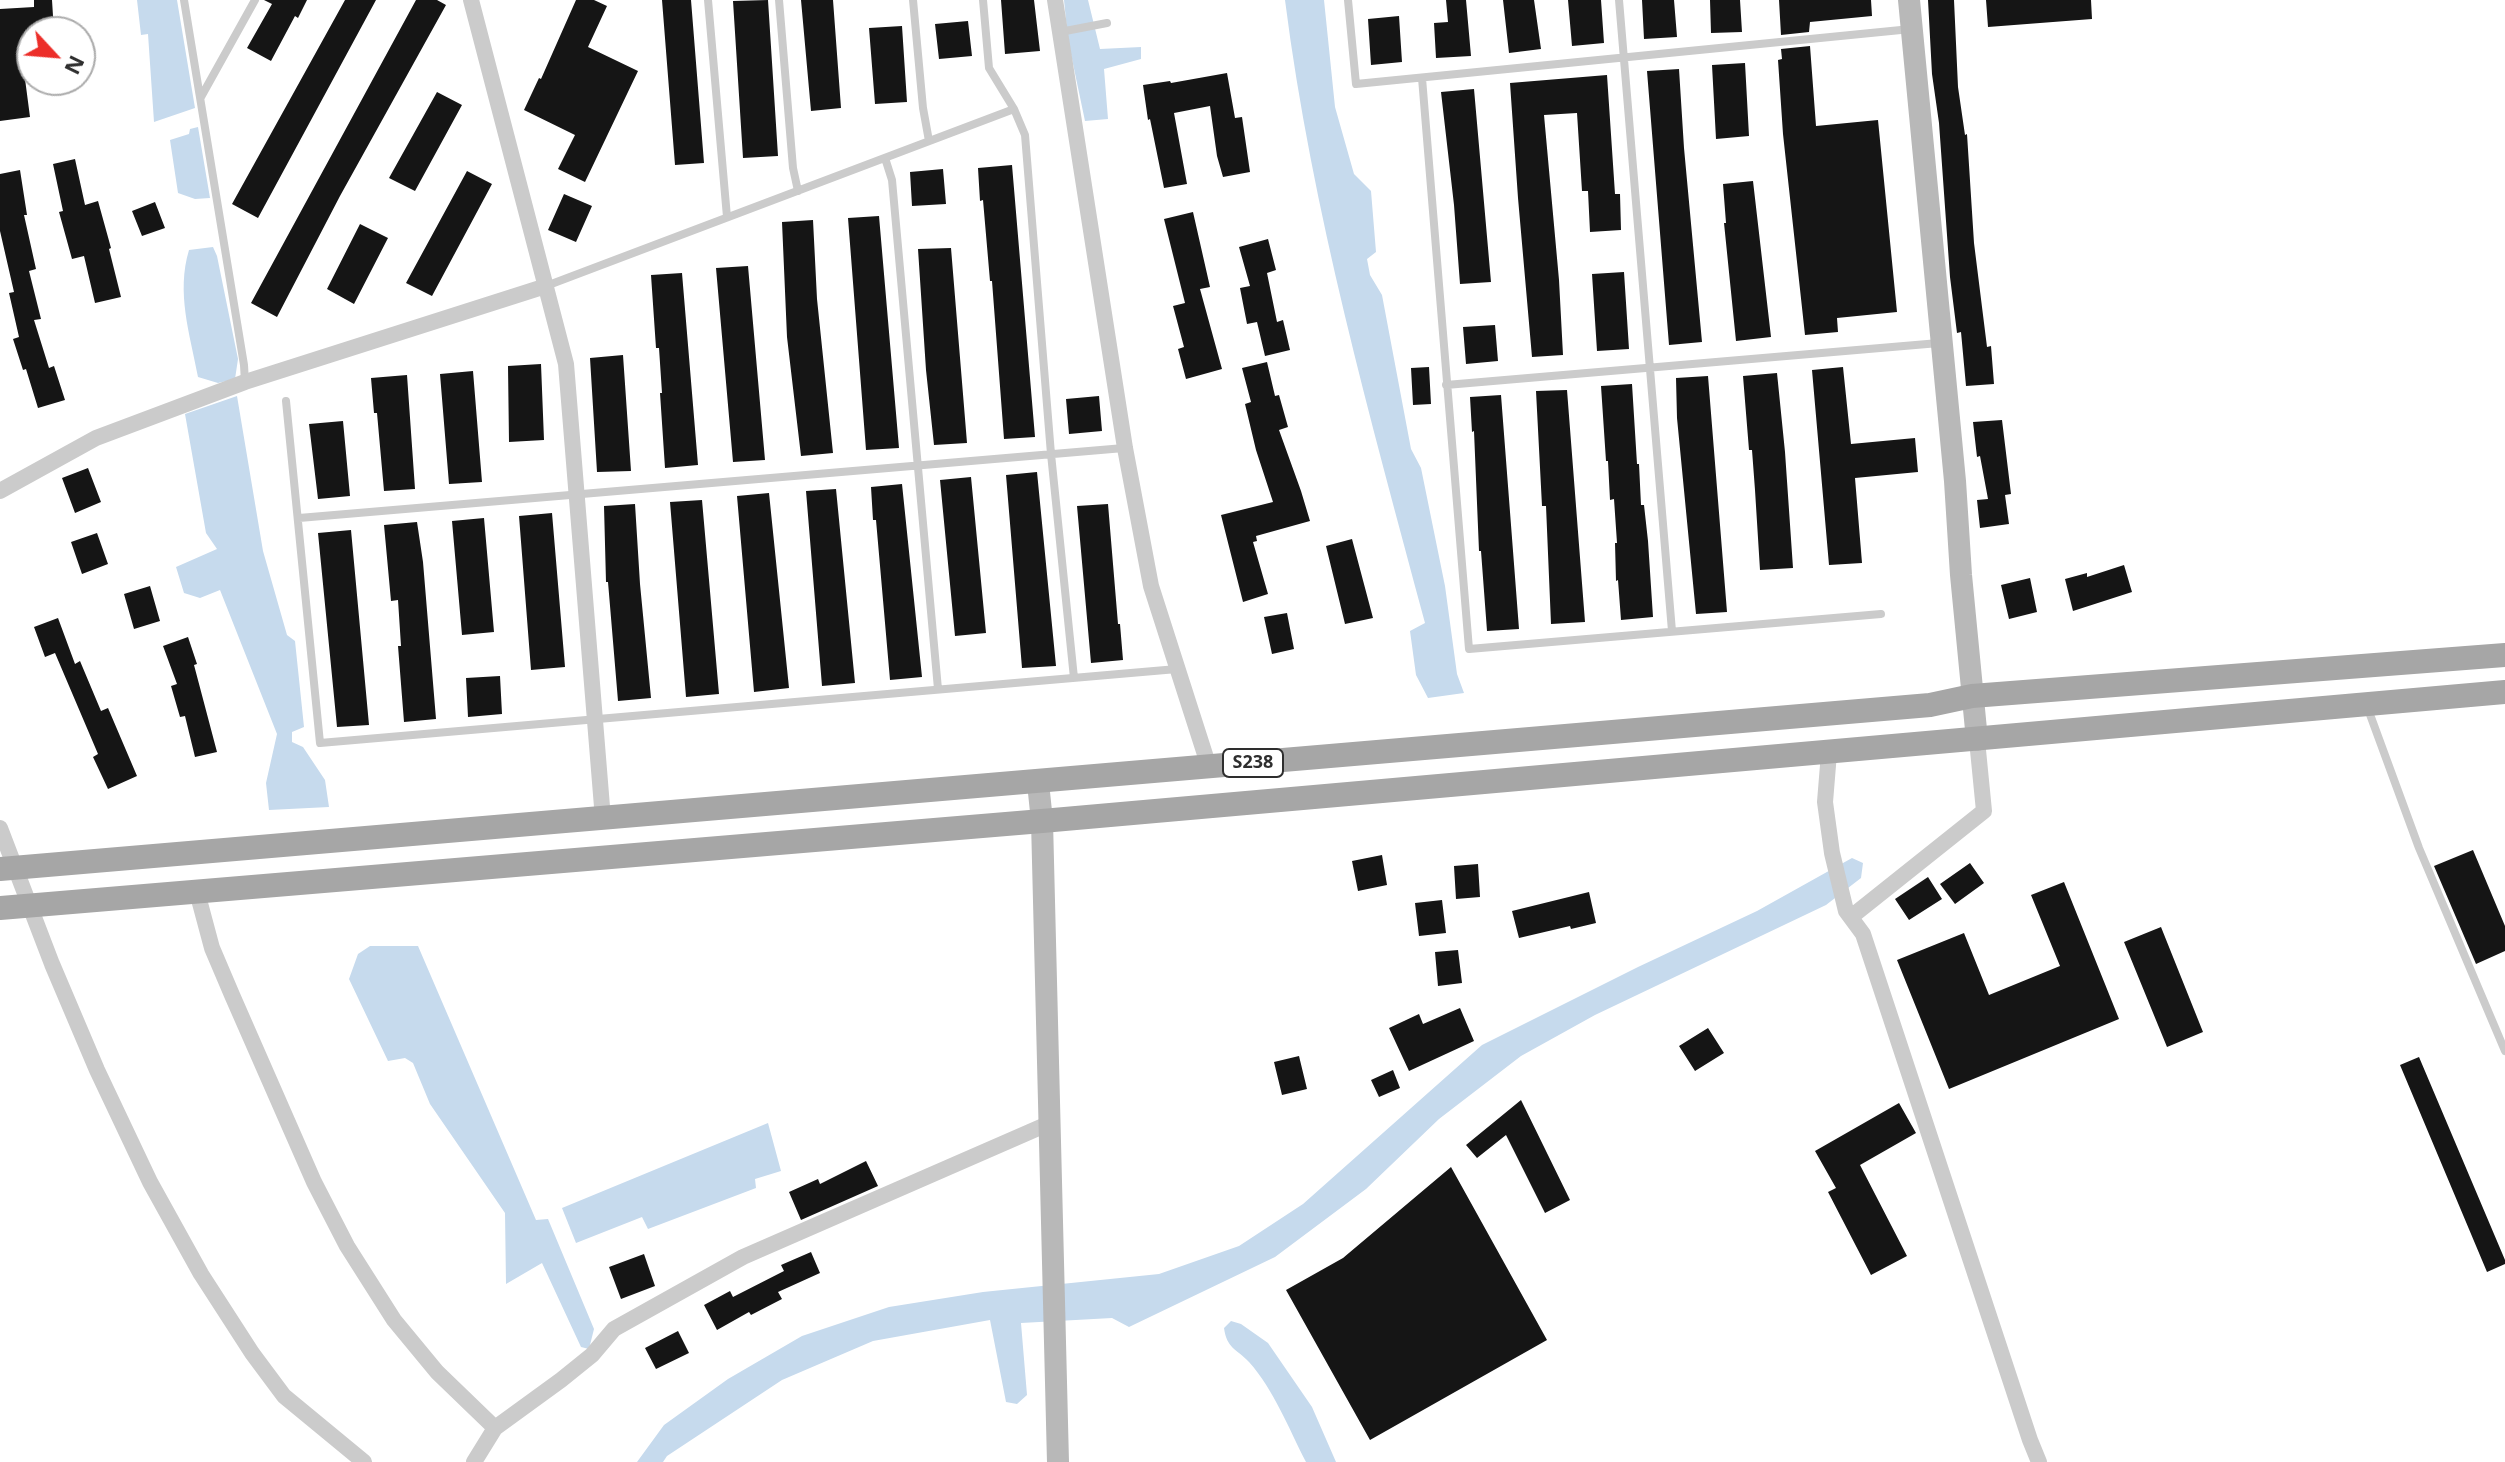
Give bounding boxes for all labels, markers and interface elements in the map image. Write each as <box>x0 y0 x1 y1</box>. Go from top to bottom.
north arrow <box>16 16 96 96</box>
text: N <box>58 51 93 80</box>
road number: S238 <box>1223 749 1283 777</box>

